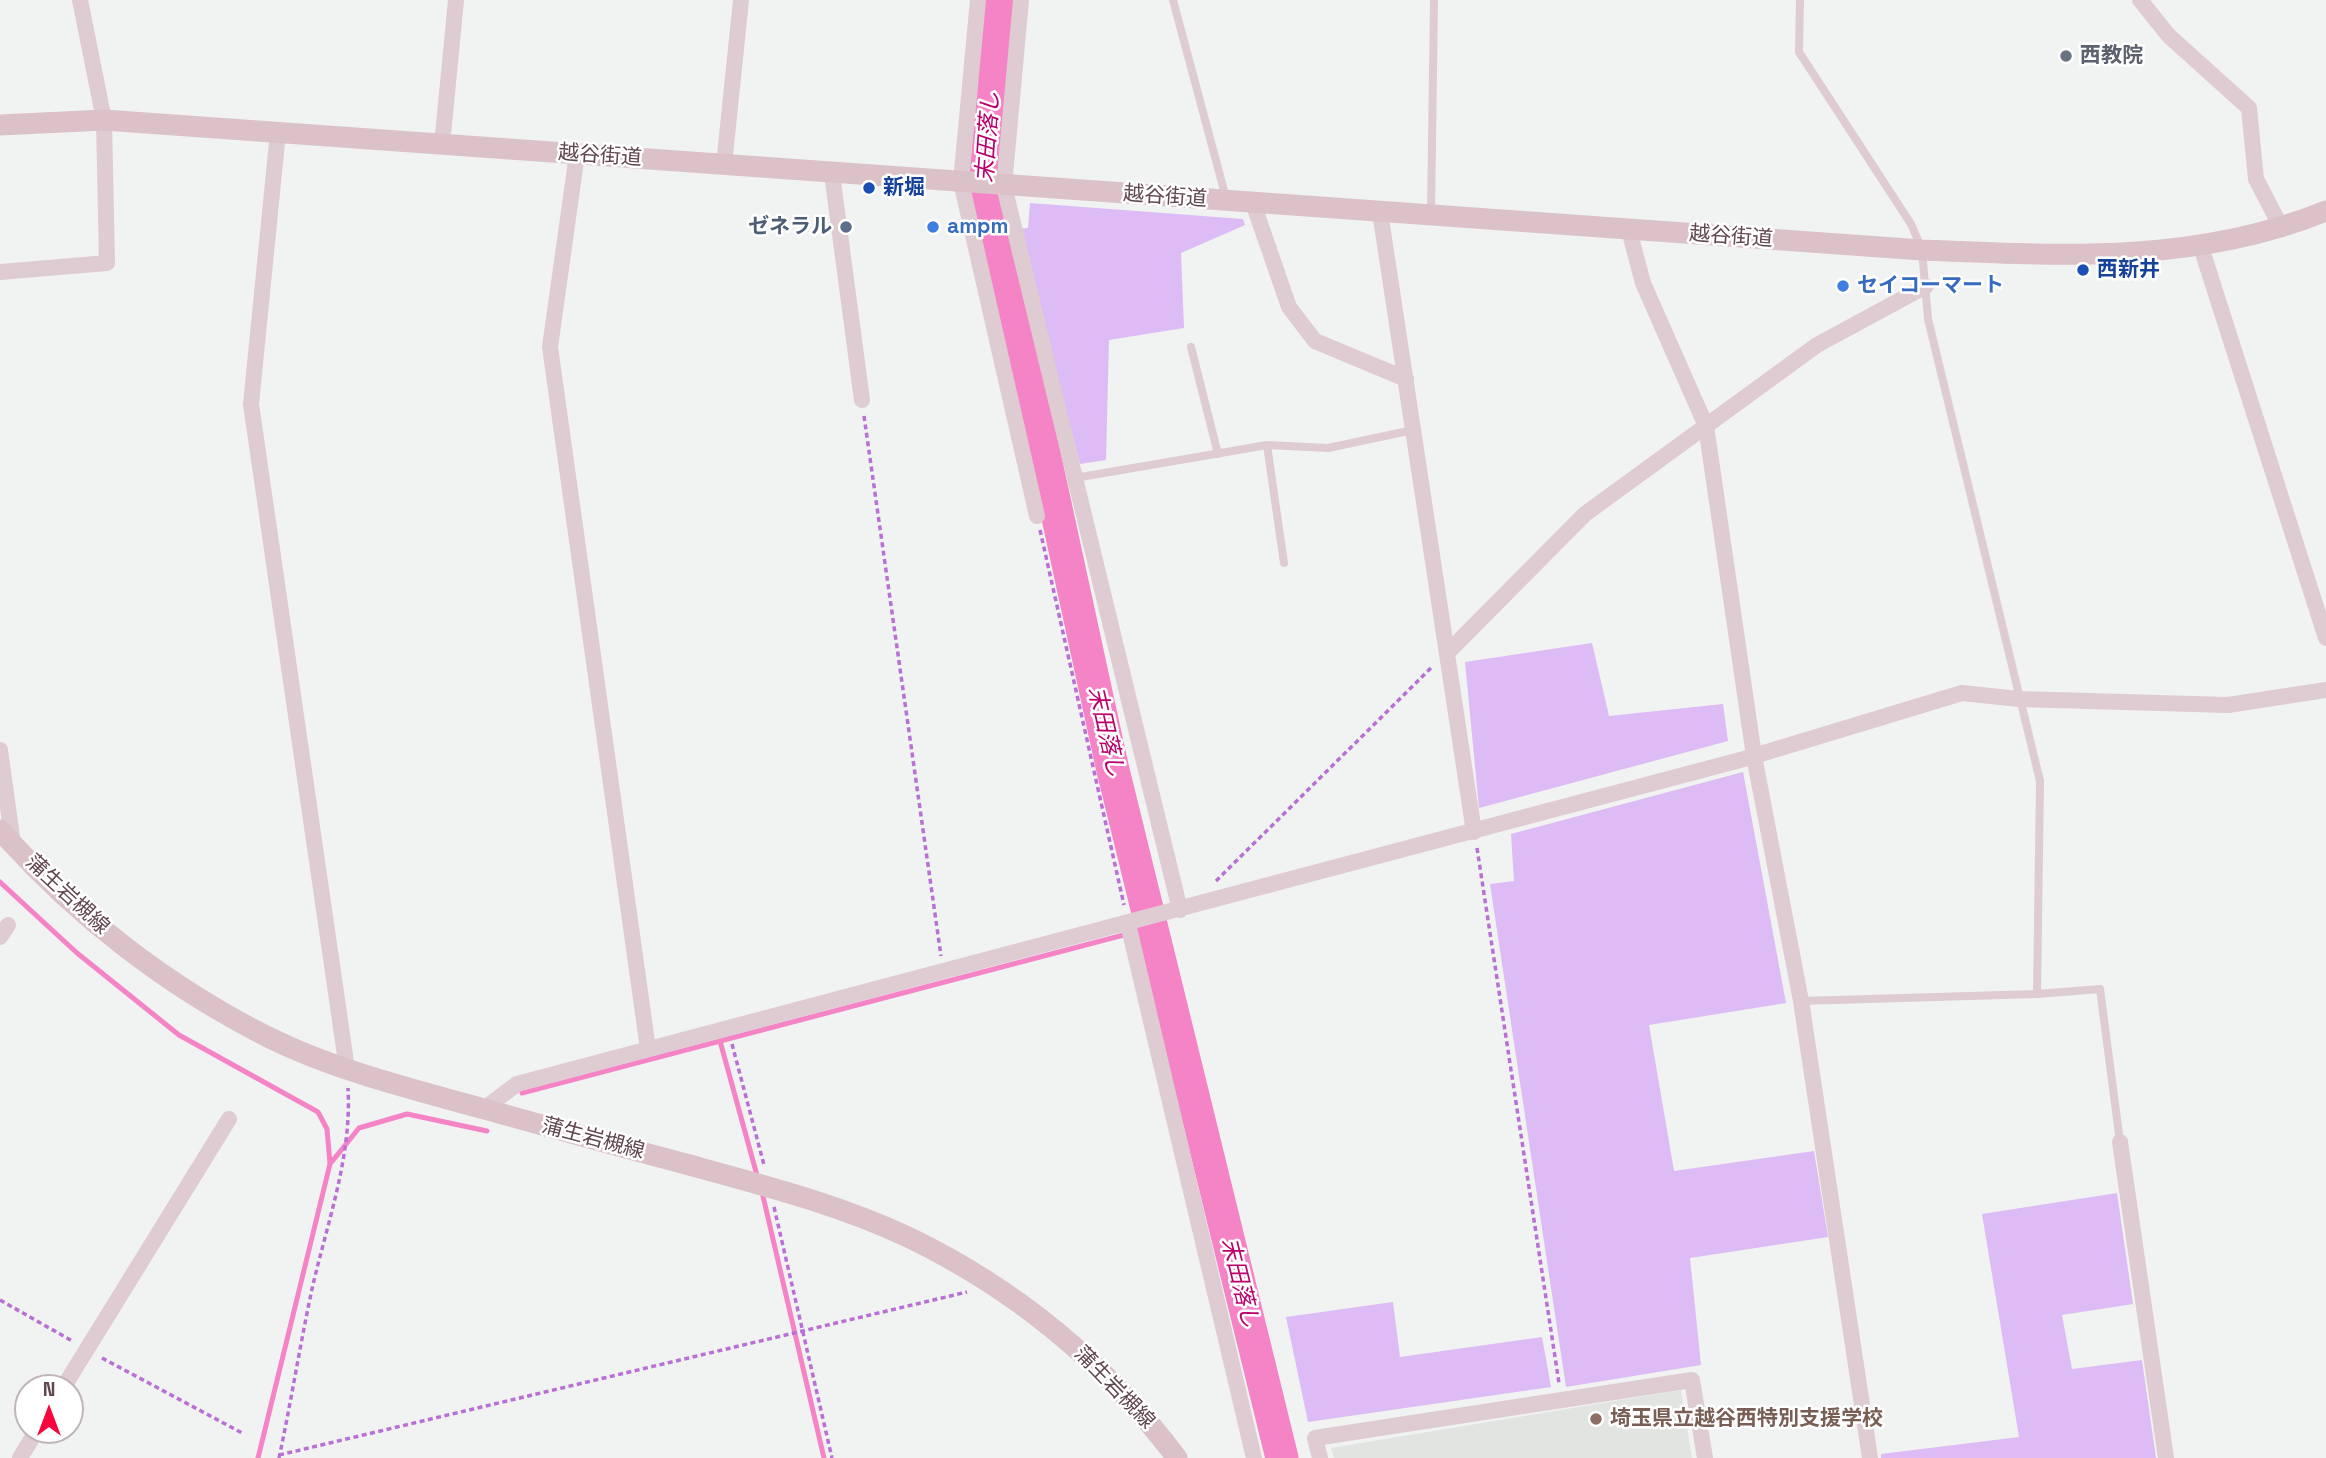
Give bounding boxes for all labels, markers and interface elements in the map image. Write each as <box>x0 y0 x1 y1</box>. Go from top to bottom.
place label: 西教院 <box>2080 43 2143 69</box>
marker: 西教院 <box>2058 48 2074 64</box>
water label: 末田落し <box>972 90 1006 184</box>
street label: 越谷街道 <box>557 141 643 171</box>
place label: 新堀 <box>883 175 925 201</box>
marker: 新堀 <box>861 180 877 196</box>
street label: 越谷街道 <box>1122 182 1208 212</box>
place label: ゼネラル <box>748 214 832 240</box>
place label: ampm <box>947 214 1008 240</box>
marker: ゼネラル <box>838 219 854 235</box>
marker: ampm <box>925 219 941 235</box>
street label: 越谷街道 <box>1688 222 1774 252</box>
place label: 西新井 <box>2097 257 2160 283</box>
marker: 西新井 <box>2075 262 2091 278</box>
place label: セイコーマート <box>1857 273 2004 299</box>
marker: セイコーマート <box>1835 278 1851 294</box>
water label: 末田落し <box>1081 684 1129 780</box>
street label: 蒲生岩槻線 <box>20 850 114 940</box>
street label: 蒲生岩槻線 <box>539 1113 647 1165</box>
water label: 末田落し <box>1214 1235 1264 1331</box>
street label: 蒲生岩槻線 <box>1068 1341 1160 1435</box>
north arrow <box>14 1374 84 1444</box>
text: N <box>43 1377 55 1402</box>
place label: 埼玉県立越谷西特別支援学校 <box>1610 1406 1883 1432</box>
marker: 埼玉県立越谷西特別支援学校 <box>1588 1411 1604 1427</box>

